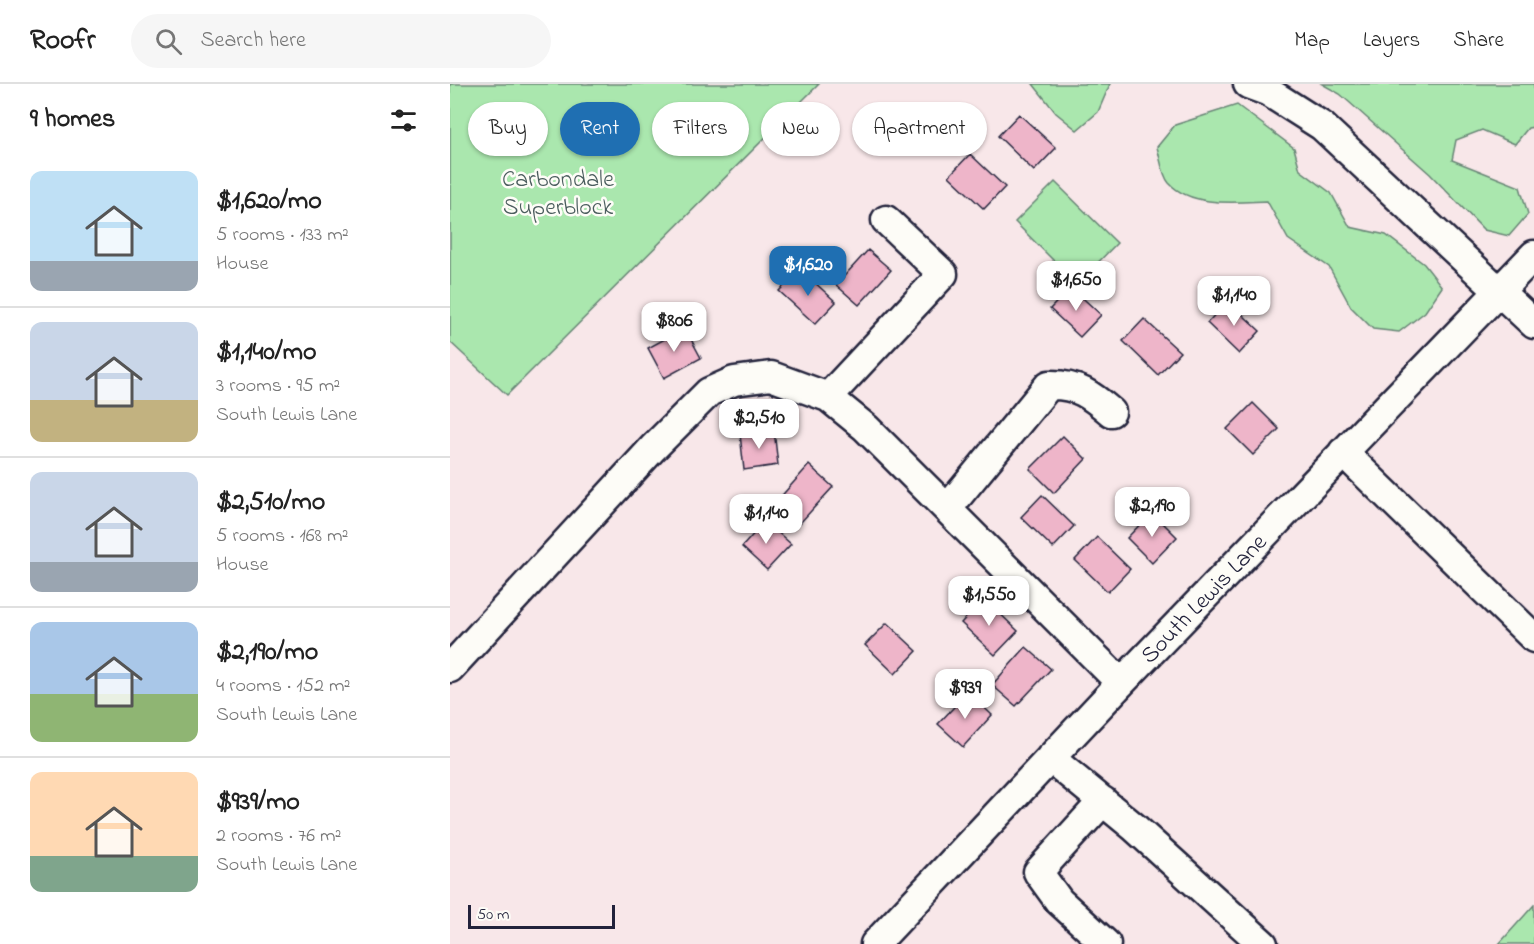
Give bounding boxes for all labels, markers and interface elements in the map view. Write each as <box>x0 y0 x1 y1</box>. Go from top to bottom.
search box <box>131 14 551 68</box>
text: Roofr <box>30 21 95 62</box>
icon: search <box>152 25 185 58</box>
text: Search here <box>200 25 306 57</box>
text: Map <box>1294 26 1330 56</box>
text: Layers <box>1363 26 1420 56</box>
text: Share <box>1453 26 1504 56</box>
text: 9 homes <box>30 101 115 139</box>
chip: Buy <box>468 102 548 156</box>
chip: Rent <box>560 102 640 156</box>
chip: Filters <box>652 102 749 156</box>
chip: New <box>761 102 840 156</box>
chip: Apartment <box>852 102 987 156</box>
icon: filters <box>387 104 420 137</box>
park label: Carbondale Superblock <box>502 163 614 226</box>
text: $1,620/mo <box>216 183 322 221</box>
icon: home <box>78 195 150 267</box>
text: 5 rooms · 133 m² <box>216 221 349 250</box>
pin: $1,620 <box>759 246 857 297</box>
text: House <box>216 250 269 279</box>
text: $1,620 <box>783 251 833 280</box>
pin: $1,650 <box>1027 261 1125 312</box>
text: $1,650 <box>1051 266 1101 295</box>
pin: $1,140 <box>1185 276 1283 327</box>
text: $1,140 <box>1211 281 1257 310</box>
pin: $806 <box>638 302 710 353</box>
text: $806 <box>655 307 693 336</box>
text: $1,140/mo <box>216 334 316 372</box>
icon: home <box>78 346 150 418</box>
text: 3 rooms · 95 m² <box>216 372 340 401</box>
pin: $2,510 <box>710 399 808 450</box>
text: South Lewis Lane <box>216 401 357 430</box>
text: $2,510 <box>733 404 785 433</box>
text: $2,510/mo <box>216 484 325 522</box>
pin: $2,190 <box>1103 487 1201 538</box>
text: $2,190 <box>1129 492 1175 521</box>
pin: $1,140 <box>717 494 815 545</box>
icon: home <box>78 496 150 568</box>
text: $1,140 <box>743 499 789 528</box>
text: 5 rooms · 168 m² <box>216 522 349 551</box>
street label: South Lewis Lane <box>1133 526 1276 673</box>
text: House <box>216 551 269 580</box>
pin: $1,550 <box>940 576 1038 627</box>
text: $1,550 <box>962 581 1016 610</box>
text: $2,190/mo <box>216 634 318 672</box>
icon: home <box>78 646 150 718</box>
pin: $939 <box>929 669 1001 720</box>
text: 4 rooms · 152 m² <box>216 672 350 701</box>
text: $939 <box>949 674 981 703</box>
text: South Lewis Lane <box>216 701 357 730</box>
text: $939/mo <box>216 784 300 822</box>
icon: home <box>78 796 150 868</box>
text: 2 rooms · 76 m² <box>216 822 341 851</box>
text: South Lewis Lane <box>216 851 357 880</box>
scale bar <box>468 902 615 930</box>
text: 50 m <box>477 903 509 927</box>

